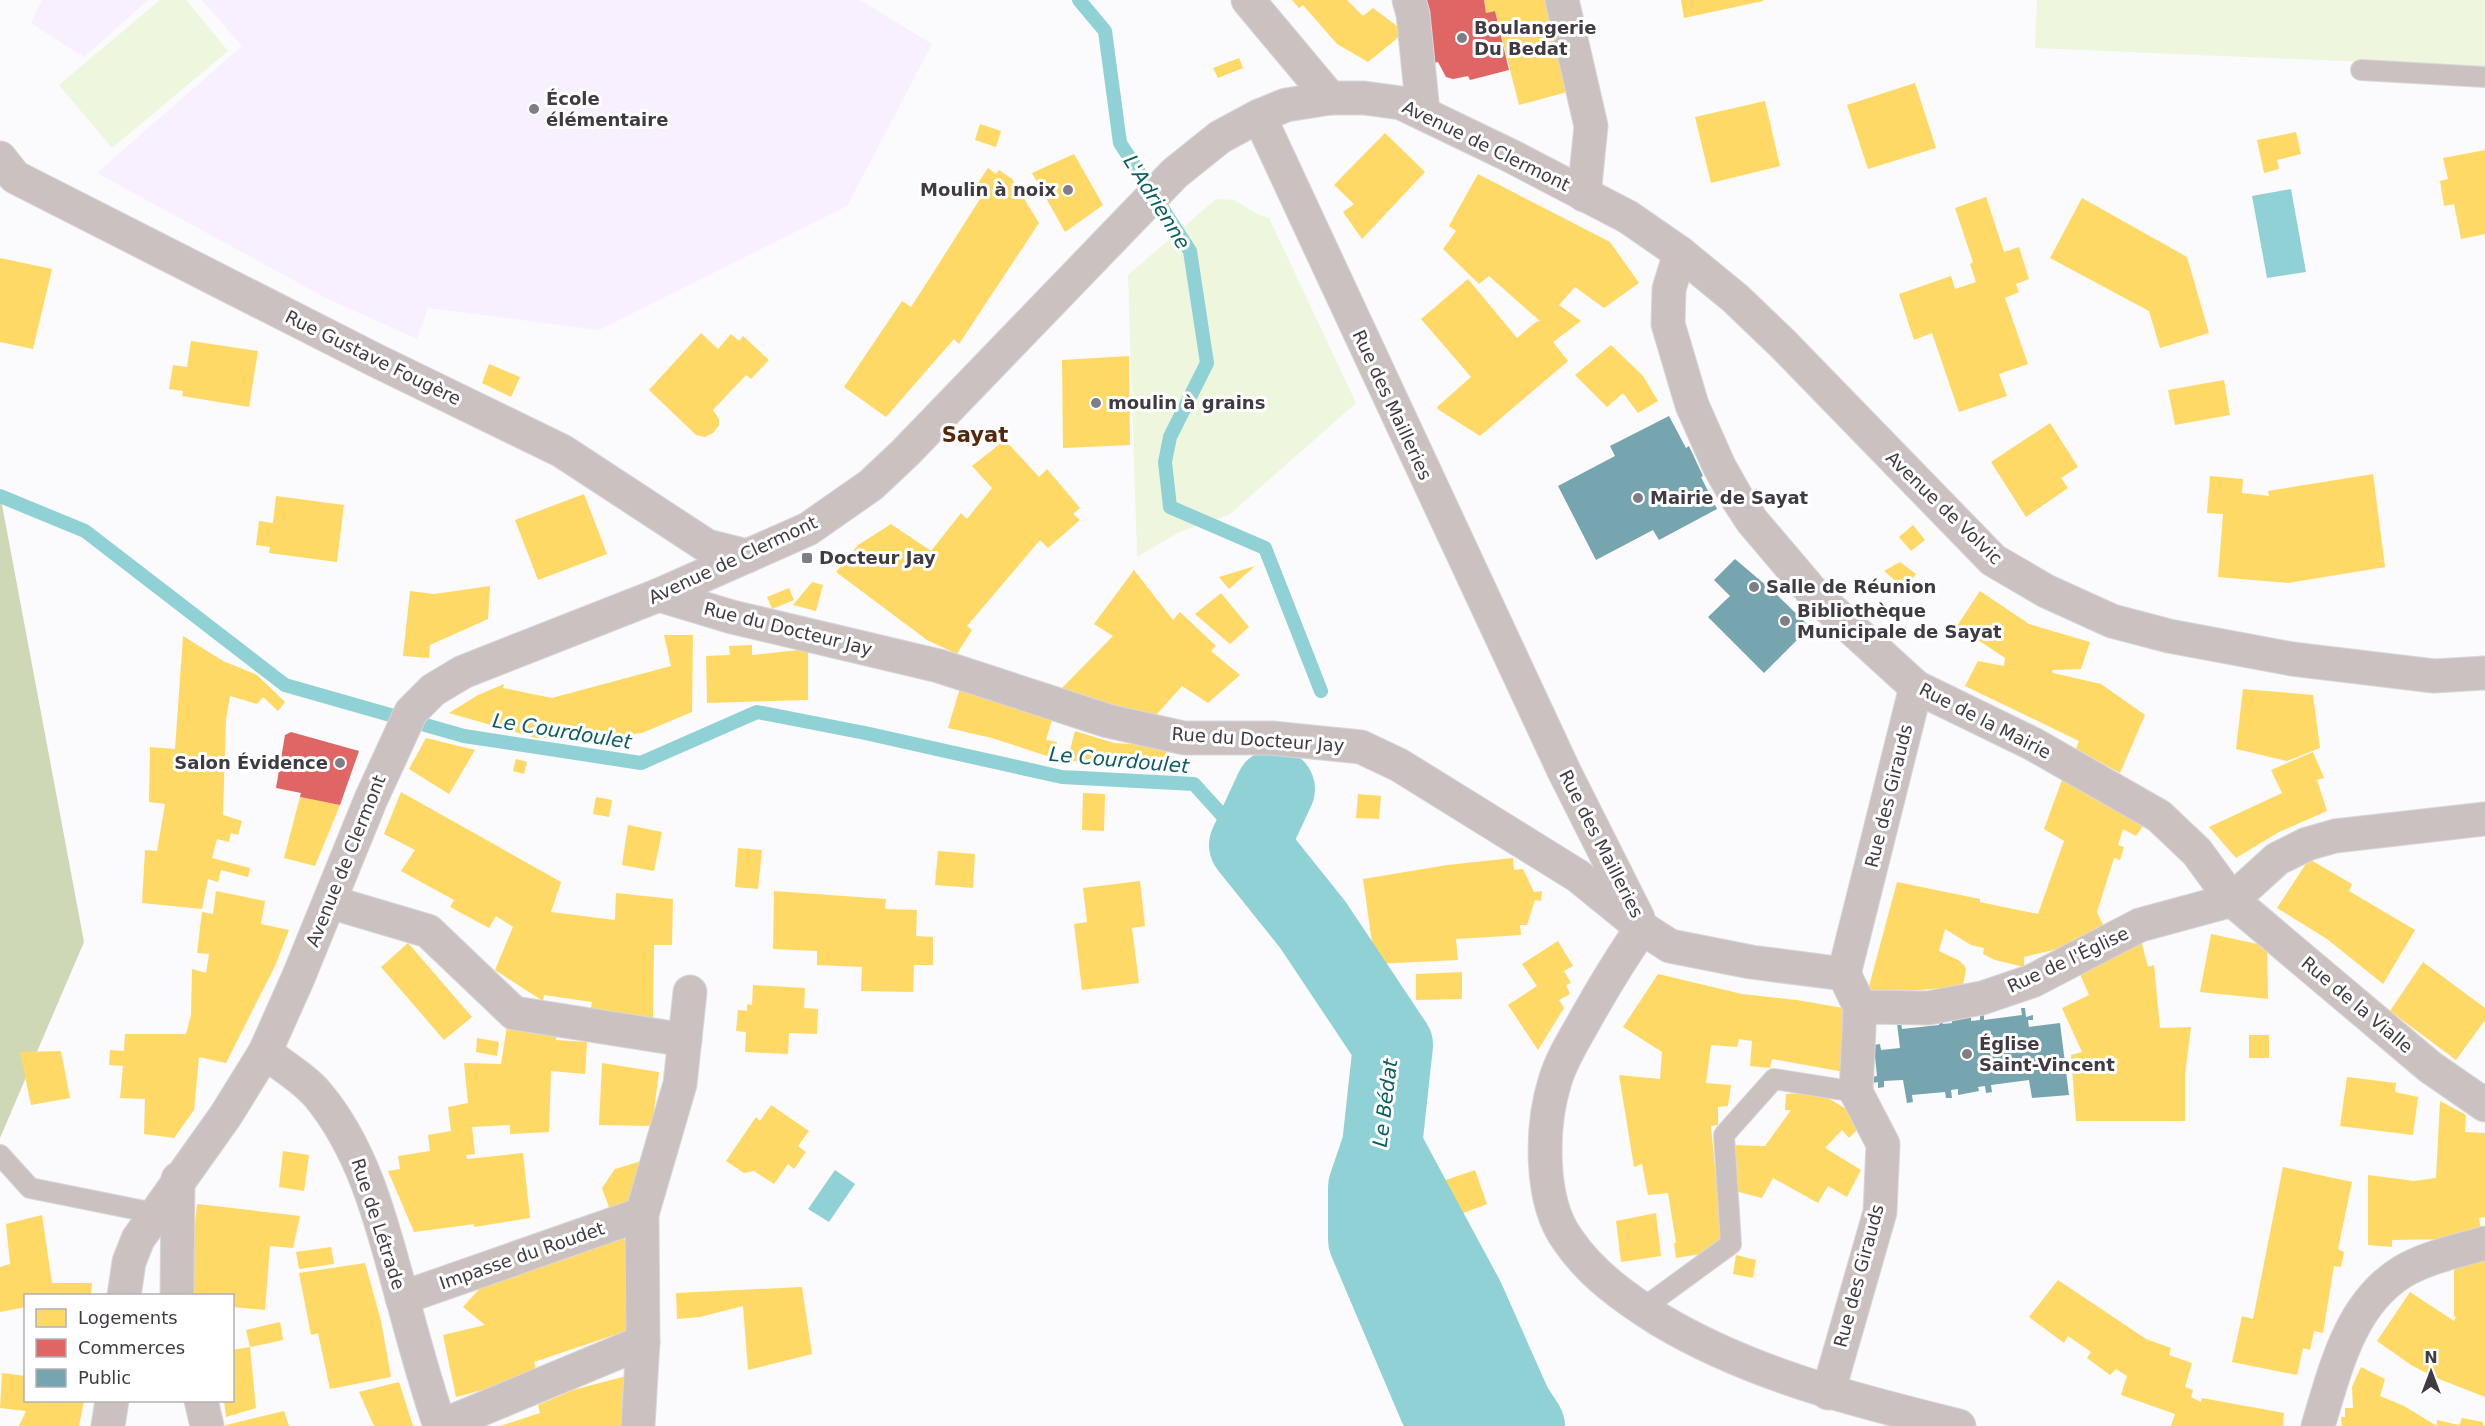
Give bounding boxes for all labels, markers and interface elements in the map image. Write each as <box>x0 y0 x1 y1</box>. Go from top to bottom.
place label: Boulangerie Du Bedat <box>1474 17 1596 59</box>
marker: Boulangerie Du Bedat <box>1455 31 1469 45</box>
place label: École élémentaire <box>546 88 668 130</box>
street label: Avenue de Clermont <box>1399 96 1573 195</box>
marker: École élémentaire <box>527 102 541 116</box>
water label: L'Adrienne <box>1119 150 1195 254</box>
place label: Moulin à noix <box>920 179 1056 200</box>
marker: Moulin à noix <box>1061 183 1075 197</box>
street label: Rue Gustave Fougère <box>282 306 465 409</box>
street label: Rue des Mailleries <box>1348 326 1436 483</box>
place label: moulin à grains <box>1108 392 1265 413</box>
marker: moulin à grains <box>1089 396 1103 410</box>
district label: Sayat <box>942 423 1008 447</box>
street label: Avenue de Volvic <box>1882 447 2007 568</box>
place label: Mairie de Sayat <box>1650 487 1809 508</box>
marker: Mairie de Sayat <box>1631 491 1645 505</box>
street label: Avenue de Clermont <box>645 511 820 608</box>
place label: Docteur Jay <box>819 547 936 568</box>
marker: Docteur Jay <box>800 551 814 565</box>
place label: Salle de Réunion <box>1766 576 1936 597</box>
marker: Salle de Réunion <box>1747 580 1761 594</box>
street label: Rue du Docteur Jay <box>702 597 875 660</box>
place label: Bibliothèque Municipale de Sayat <box>1797 600 2002 642</box>
marker: Bibliothèque Municipale de Sayat <box>1778 614 1792 628</box>
street label: Rue de la Mairie <box>1916 678 2055 763</box>
water label: Le Courdoulet <box>491 708 634 754</box>
street label: Rue des Girauds <box>1861 722 1916 870</box>
street label: Rue du Docteur Jay <box>1171 723 1345 756</box>
water label: Le Courdoulet <box>1048 742 1191 778</box>
place label: Salon Évidence <box>174 752 328 773</box>
marker: Salon Évidence <box>333 756 347 770</box>
street label: Rue des Mailleries <box>1555 766 1648 921</box>
street label: Avenue de Clermont <box>301 772 390 950</box>
street label: Rue de l'Église <box>2004 922 2132 997</box>
street label: Rue de la Vialle <box>2297 952 2417 1057</box>
place label: Église Saint-Vincent <box>1979 1033 2115 1075</box>
marker: Église Saint-Vincent <box>1960 1047 1974 1061</box>
water label: Le Bédat <box>1368 1056 1402 1148</box>
street label: Rue de Létrade <box>347 1155 410 1292</box>
street label: Rue des Girauds <box>1829 1202 1888 1350</box>
street label: Impasse du Roudet <box>437 1217 607 1294</box>
legend <box>24 1294 234 1402</box>
text: Logements <box>78 1307 178 1328</box>
text: Commerces <box>78 1337 185 1358</box>
north arrow <box>2401 1342 2461 1402</box>
text: N <box>2424 1348 2438 1367</box>
text: Public <box>78 1367 131 1388</box>

